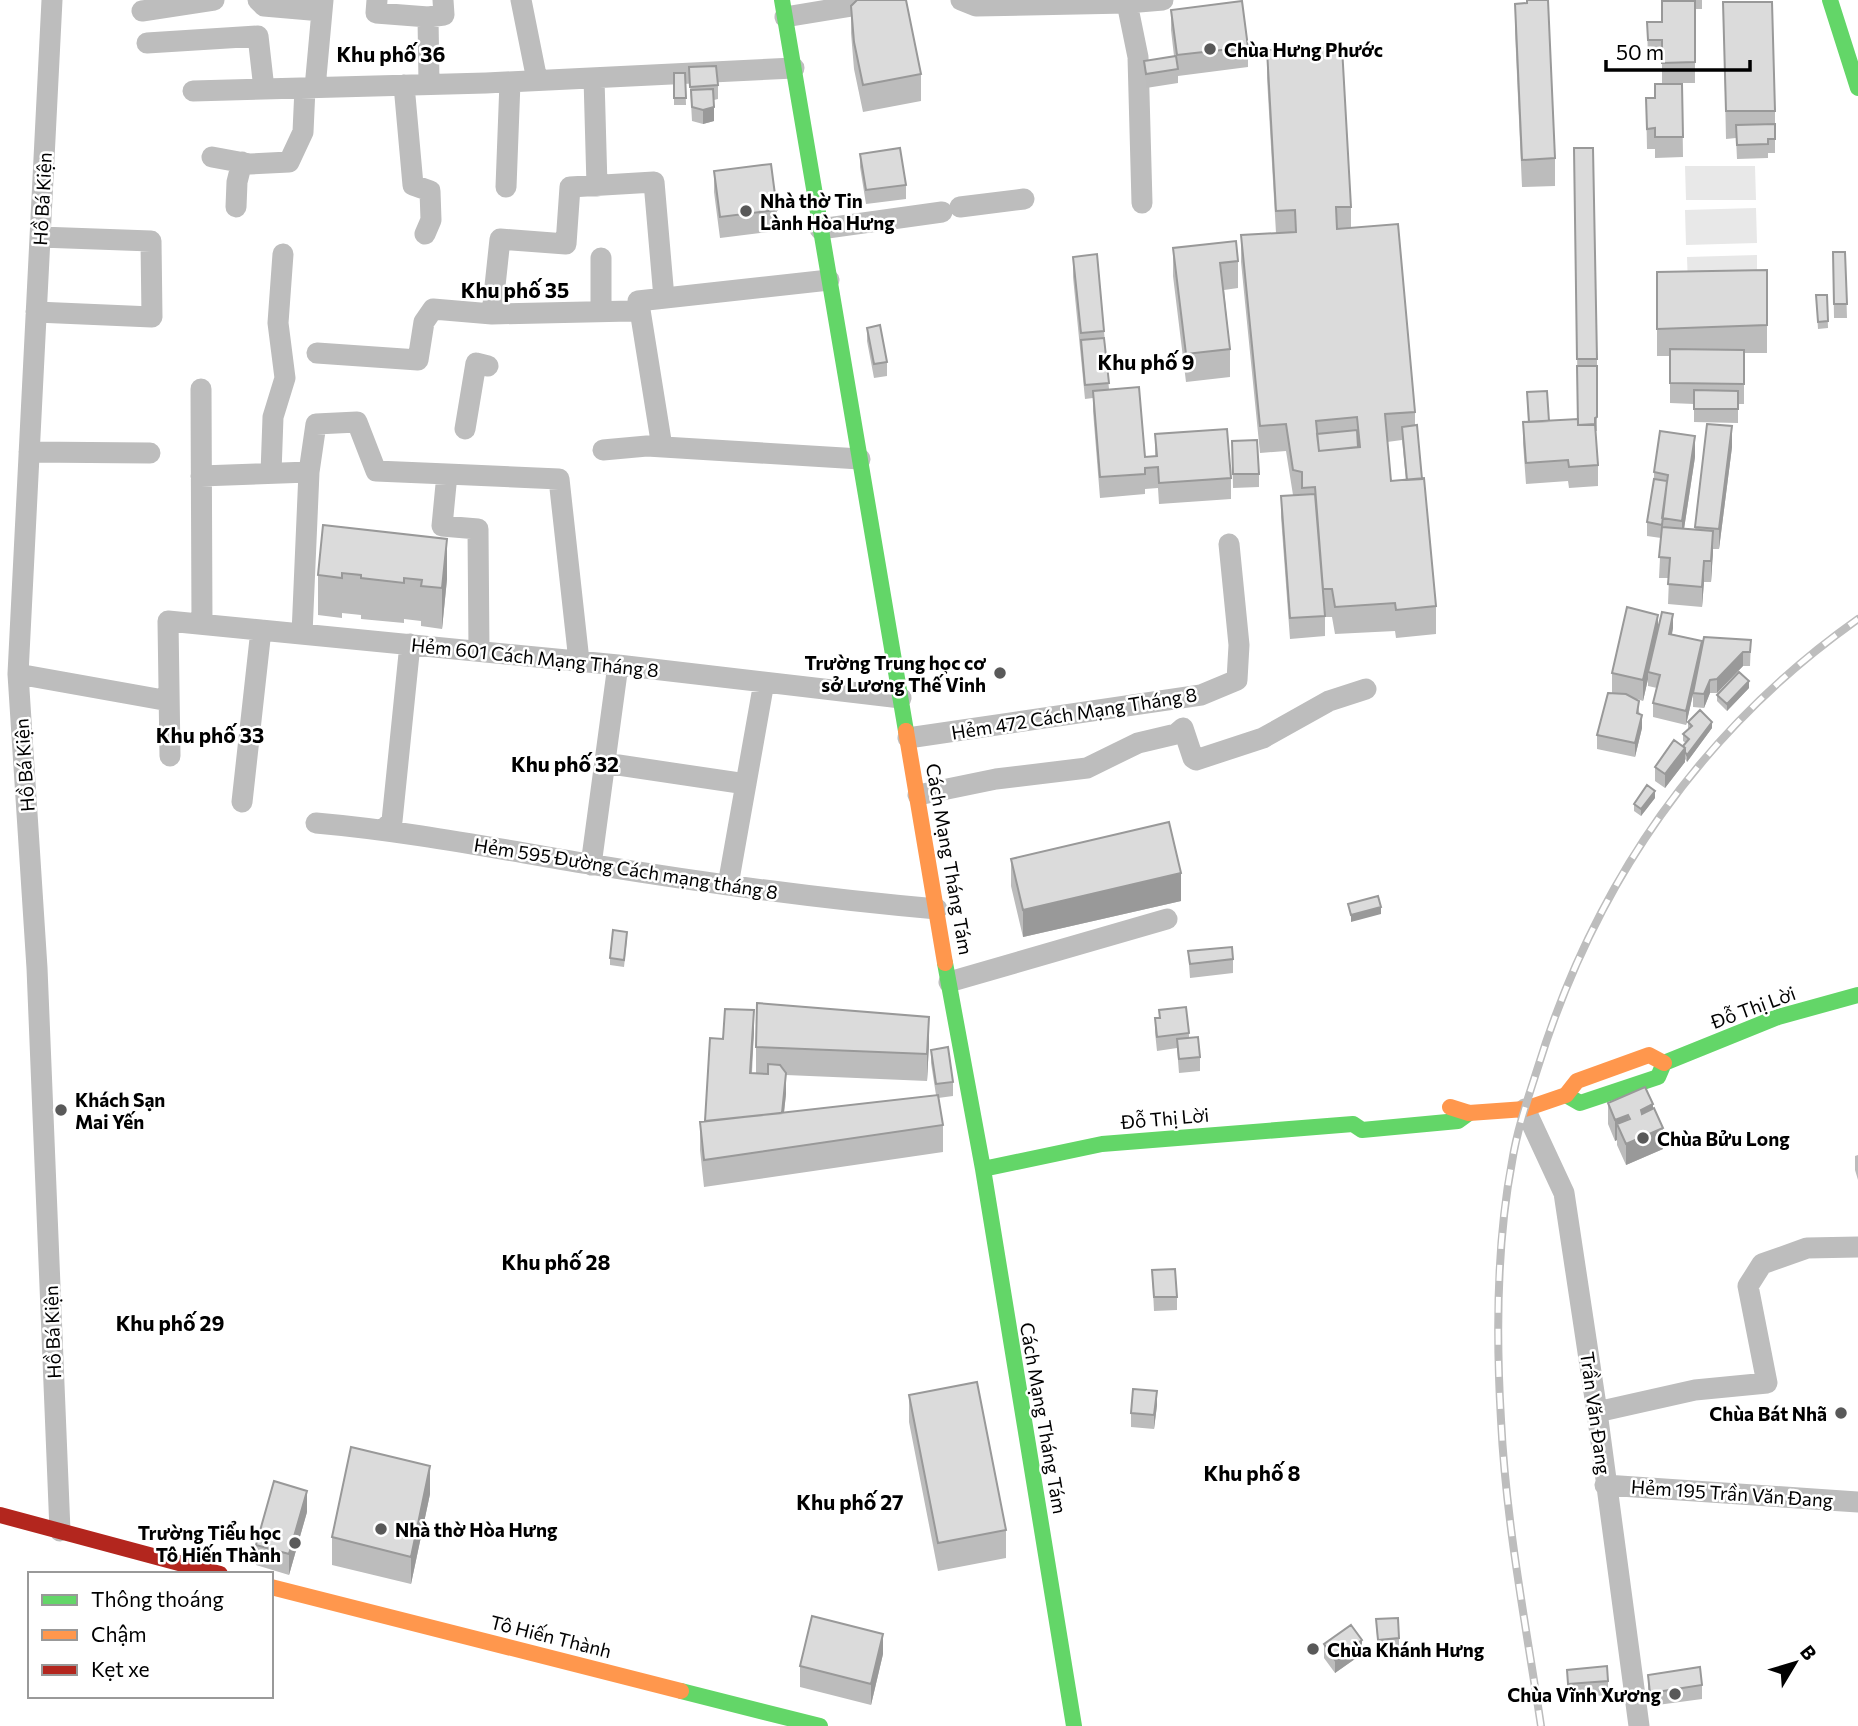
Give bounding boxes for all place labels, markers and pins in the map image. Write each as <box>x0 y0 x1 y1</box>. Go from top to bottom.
place label: Chùa Hưng Phước <box>1224 38 1383 61</box>
marker: Chùa Hưng Phước <box>1202 41 1218 57</box>
place label: Nhà thờ Tin Lành Hòa Hưng <box>760 189 895 234</box>
marker: Nhà thờ Tin Lành Hòa Hưng <box>738 203 754 219</box>
place label: Trường Trung học cơ sở Lương Thế Vinh <box>804 651 986 696</box>
marker: Trường Trung học cơ sở Lương Thế Vinh <box>992 665 1008 681</box>
place label: Khách Sạn Mai Yến <box>75 1088 165 1133</box>
marker: Khách Sạn Mai Yến <box>53 1102 69 1118</box>
place label: Chùa Bửu Long <box>1657 1127 1790 1150</box>
marker: Chùa Bửu Long <box>1635 1130 1651 1146</box>
place label: Chùa Bát Nhã <box>1709 1402 1827 1425</box>
marker: Chùa Bát Nhã <box>1833 1405 1849 1421</box>
place label: Nhà thờ Hòa Hưng <box>395 1518 558 1541</box>
place label: Trường Tiểu học Tô Hiến Thành <box>138 1520 281 1566</box>
marker: Nhà thờ Hòa Hưng <box>373 1521 389 1537</box>
marker: Trường Tiểu học Tô Hiến Thành <box>287 1535 303 1551</box>
place label: Chùa Khánh Hưng <box>1327 1638 1485 1661</box>
marker: Chùa Khánh Hưng <box>1305 1641 1321 1657</box>
place label: Chùa Vĩnh Xương <box>1507 1683 1662 1706</box>
marker: Chùa Vĩnh Xương <box>1667 1686 1683 1702</box>

